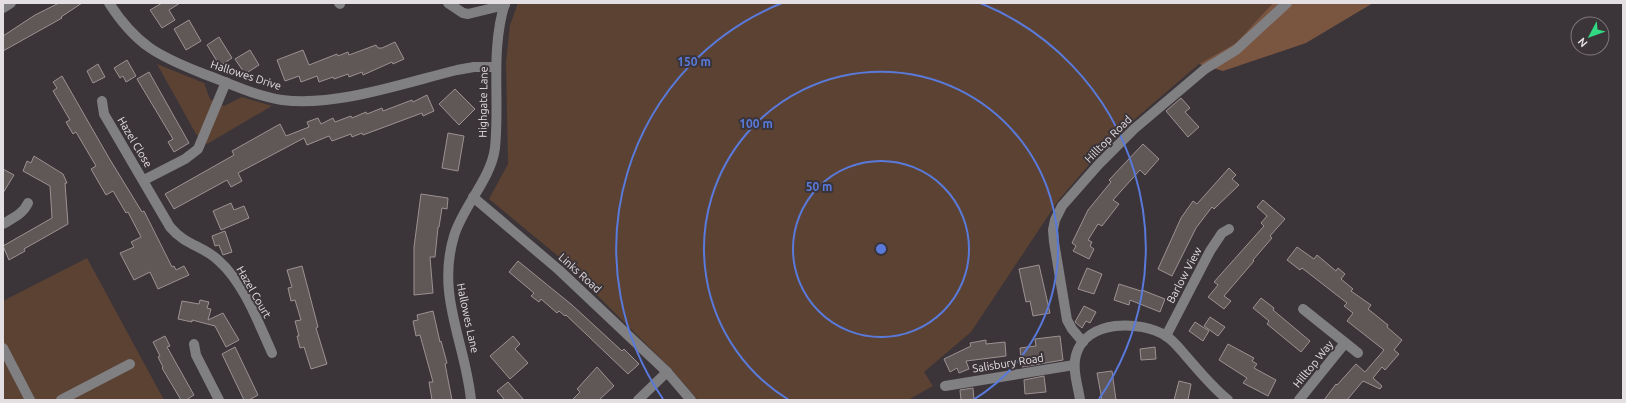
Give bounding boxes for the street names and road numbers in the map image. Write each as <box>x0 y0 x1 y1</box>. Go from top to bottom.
street label: Hallowes Drive <box>209 58 283 92</box>
street label: Highgate Lane <box>476 66 490 138</box>
street label: Hilltop Road <box>1082 113 1134 165</box>
street label: Hazel Close <box>115 115 155 169</box>
street label: Barlow View <box>1164 245 1204 305</box>
street label: Links Road <box>556 251 604 295</box>
street label: Hazel Court <box>234 264 274 321</box>
street label: Hallowes Lane <box>455 282 481 354</box>
street label: Hilltop Way <box>1290 338 1336 390</box>
street label: Salisbury Road <box>971 351 1045 375</box>

